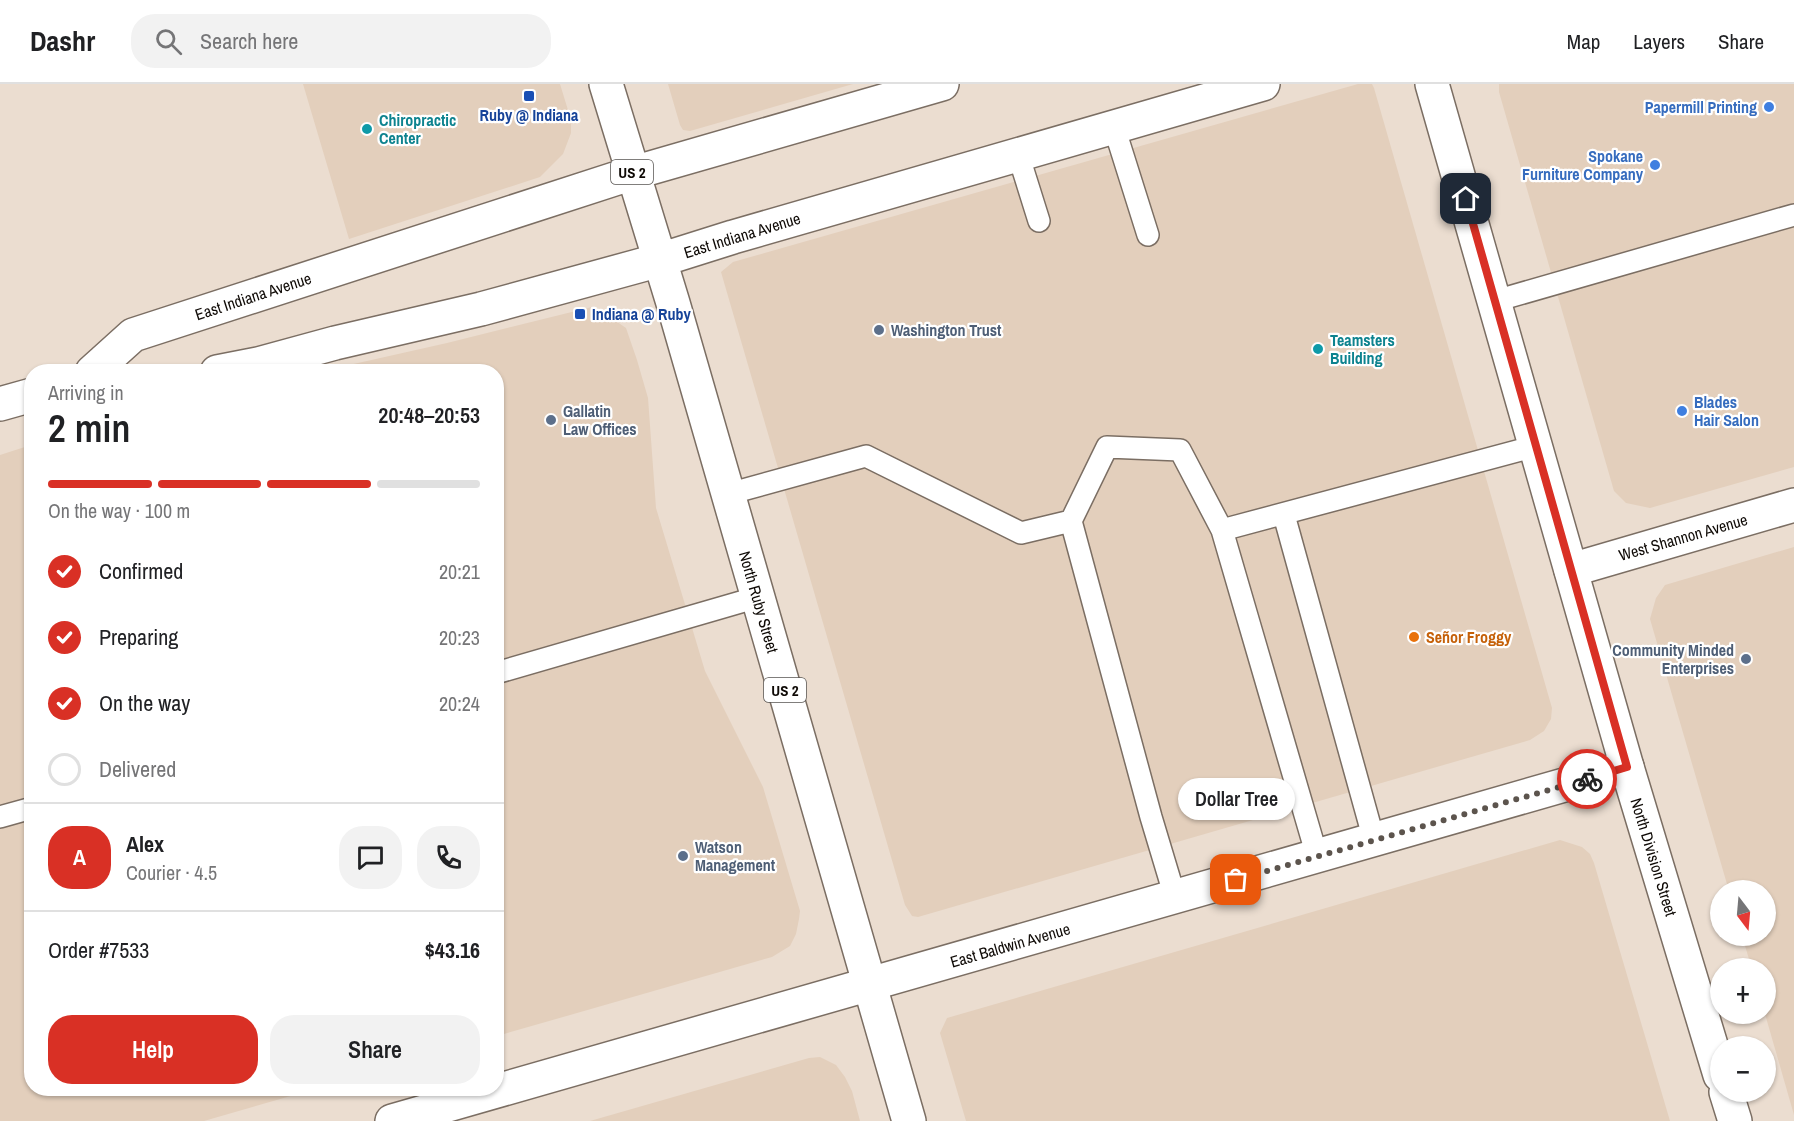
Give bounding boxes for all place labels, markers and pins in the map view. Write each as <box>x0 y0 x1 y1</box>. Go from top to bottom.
marker: Ruby @ Indiana <box>522 89 536 103</box>
place label: Papermill Printing <box>1645 96 1757 118</box>
marker: Papermill Printing <box>1762 100 1776 114</box>
place label: Ruby @ Indiana <box>480 104 579 126</box>
place label: Chiropractic Center <box>379 109 456 149</box>
marker: Chiropractic Center <box>360 122 374 136</box>
place label: Spokane Furniture Company <box>1522 145 1644 185</box>
marker: Spokane Furniture Company <box>1648 158 1662 172</box>
pin <box>1440 173 1491 224</box>
place label: Indiana @ Ruby <box>592 303 692 325</box>
marker: Indiana @ Ruby <box>573 307 587 321</box>
place label: Washington Trust <box>891 319 1002 341</box>
marker: Washington Trust <box>872 323 886 337</box>
place label: Teamsters Building <box>1330 329 1395 369</box>
marker: Teamsters Building <box>1311 342 1325 356</box>
place label: Blades Hair Salon <box>1694 391 1759 431</box>
place label: Gallatin Law Offices <box>563 400 637 440</box>
marker: Blades Hair Salon <box>1675 404 1689 418</box>
marker: Gallatin Law Offices <box>544 413 558 427</box>
place label: Señor Froggy <box>1426 626 1512 648</box>
marker: Señor Froggy <box>1407 630 1421 644</box>
place label: Community Minded Enterprises <box>1612 639 1734 679</box>
marker: Community Minded Enterprises <box>1739 652 1753 666</box>
callout: Dollar Tree <box>1178 778 1294 820</box>
place label: Watson Management <box>695 836 776 876</box>
marker: Watson Management <box>676 849 690 863</box>
pin <box>1210 854 1261 905</box>

